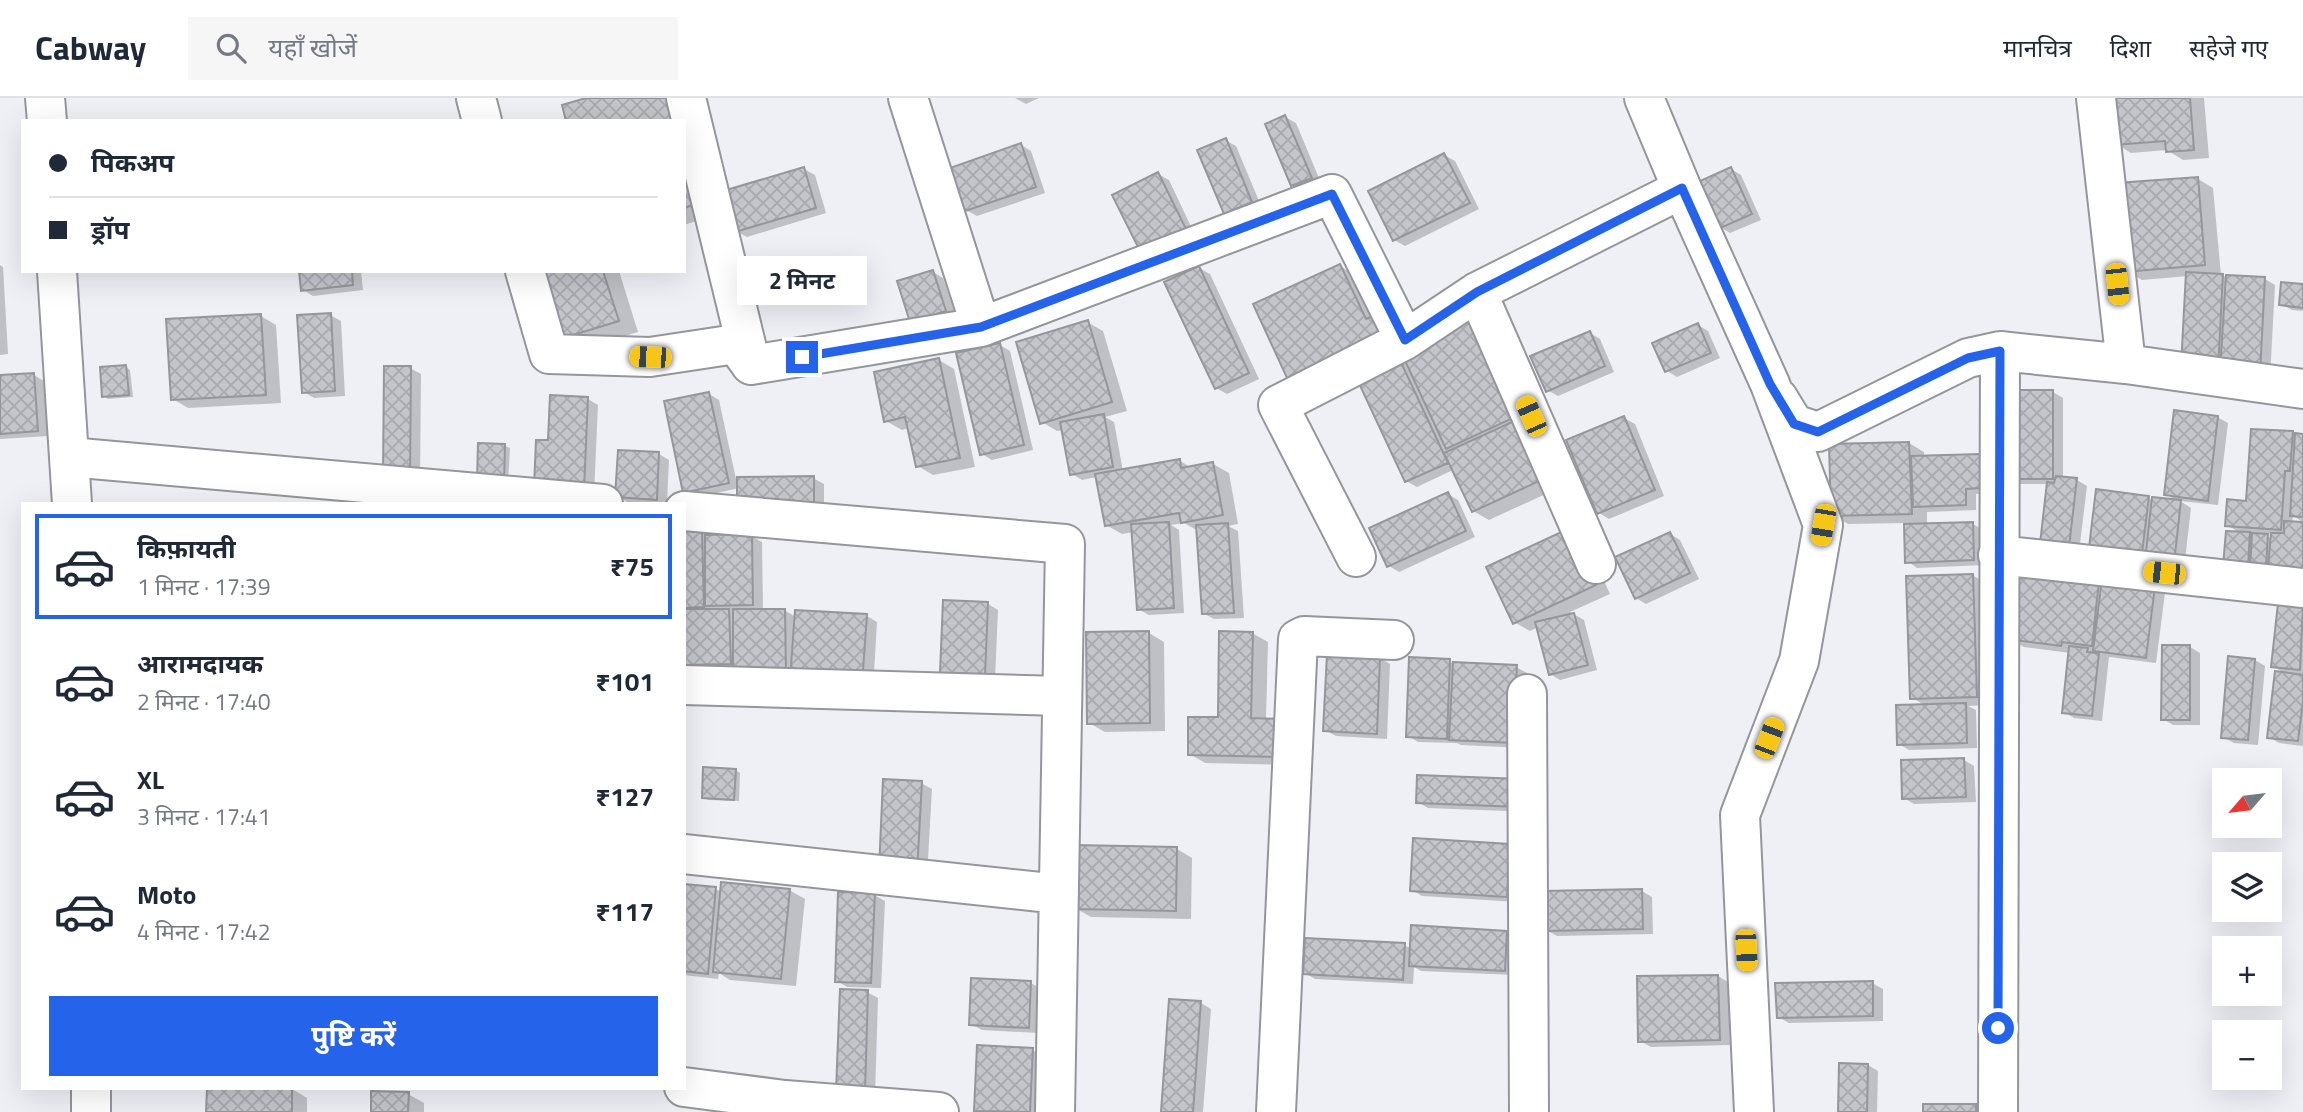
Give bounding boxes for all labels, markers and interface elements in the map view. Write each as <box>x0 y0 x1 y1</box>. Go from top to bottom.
search box <box>188 17 678 80</box>
text: Cabway <box>35 23 146 73</box>
text: यहाँ खोजें <box>268 28 357 67</box>
icon: search <box>212 29 250 67</box>
text: मानचित्र <box>2003 30 2072 66</box>
text: दिशा <box>2110 30 2151 66</box>
text: सहेजे गए <box>2189 30 2268 66</box>
text: पिकअप <box>91 143 174 182</box>
text: ड्रॉप <box>91 210 129 249</box>
callout: 2 मिनट <box>737 256 867 304</box>
car <box>2105 262 2130 306</box>
text: 2 मिनट <box>769 263 835 298</box>
route end <box>786 341 818 373</box>
car <box>629 346 672 368</box>
car <box>1513 393 1550 439</box>
car <box>1810 502 1837 548</box>
text: किफ़ायती <box>137 529 236 568</box>
icon: car <box>53 535 116 598</box>
text: ₹75 <box>610 547 654 586</box>
car <box>2143 560 2186 586</box>
text: 1 मिनट · 17:39 <box>137 569 271 604</box>
text: आरामदायक <box>137 644 263 683</box>
icon: car <box>53 650 116 713</box>
text: ₹101 <box>595 662 654 701</box>
text: 2 मिनट · 17:40 <box>137 684 271 719</box>
car <box>1752 715 1787 761</box>
text: XL <box>137 760 164 799</box>
icon: car <box>53 765 116 828</box>
north arrow <box>2212 768 2282 838</box>
map controls <box>2212 768 2282 1090</box>
text: ₹127 <box>595 777 654 816</box>
text: 3 मिनट · 17:41 <box>137 799 271 834</box>
button: layers <box>2212 852 2282 922</box>
text: Moto <box>137 875 196 914</box>
icon: car <box>53 880 116 943</box>
text: ₹117 <box>595 892 654 931</box>
text: 4 मिनट · 17:42 <box>137 914 271 949</box>
car <box>1735 928 1758 972</box>
button: + <box>2212 936 2282 1006</box>
button: पुष्टि करें <box>49 996 658 1076</box>
route start <box>1982 1012 2014 1044</box>
button: − <box>2212 1020 2282 1090</box>

